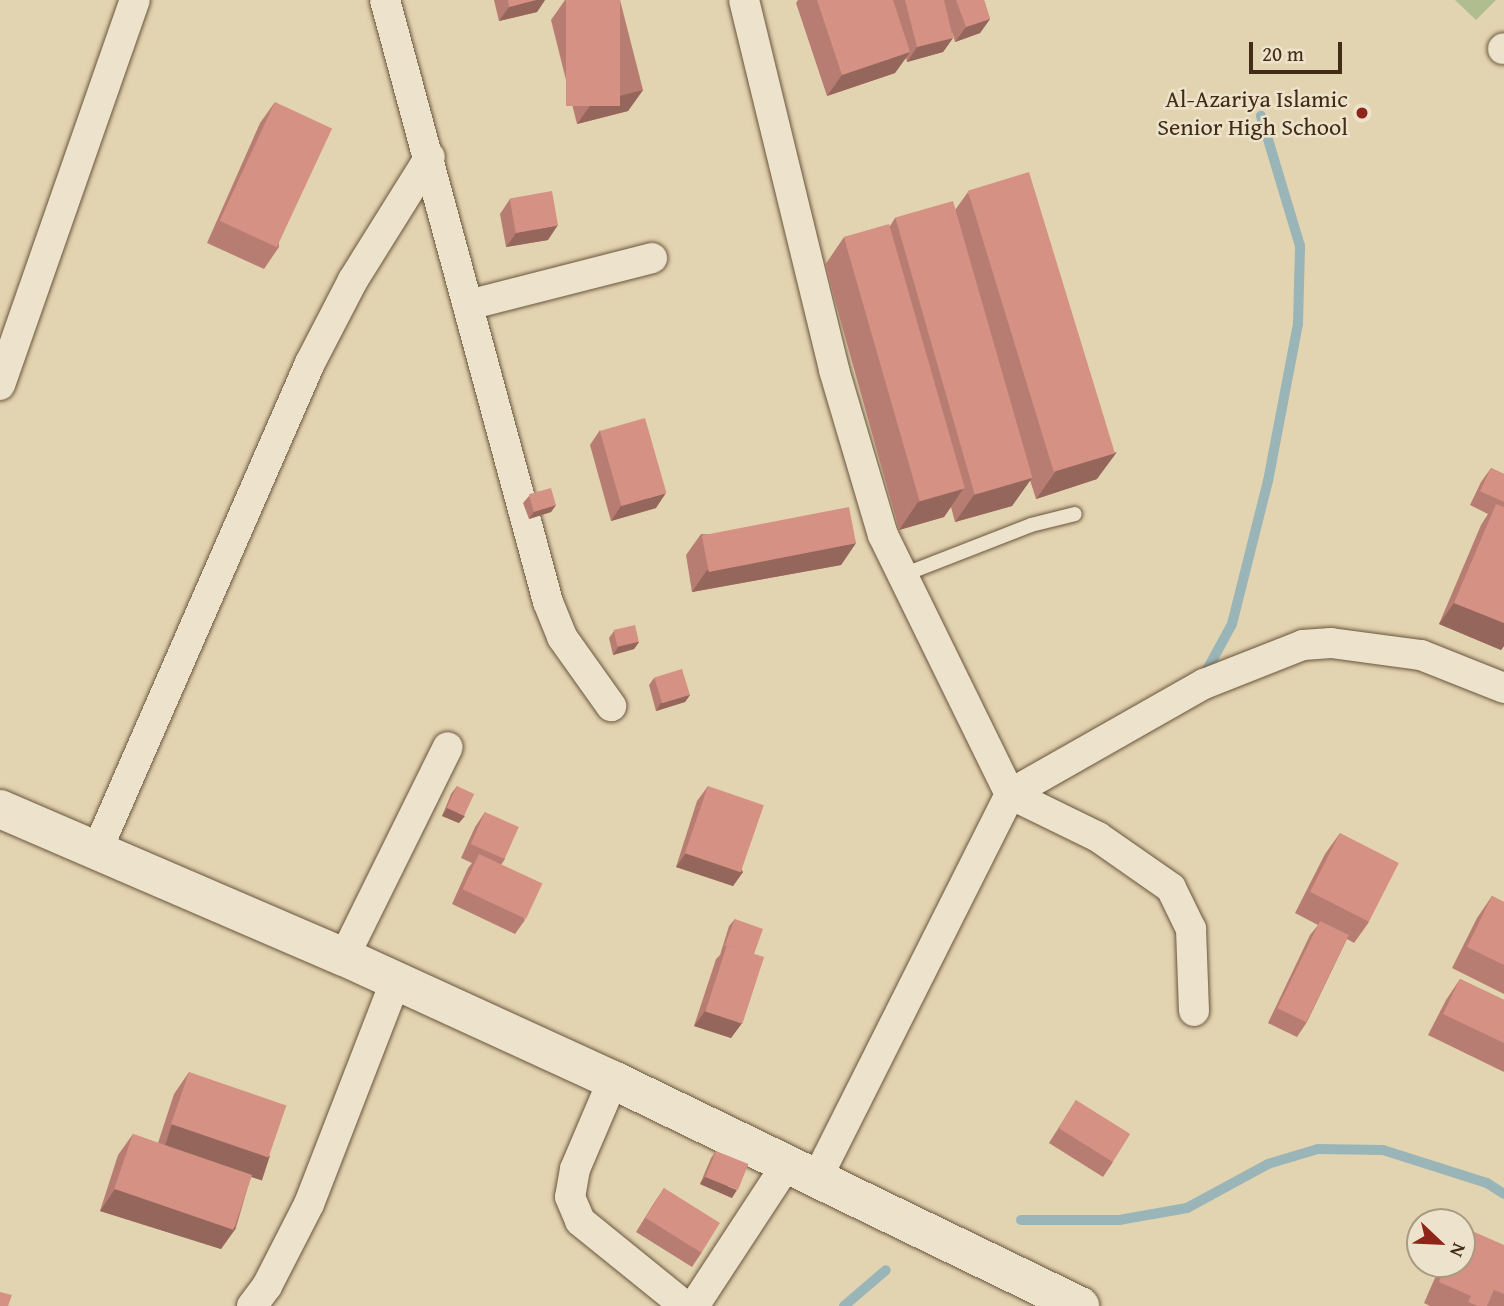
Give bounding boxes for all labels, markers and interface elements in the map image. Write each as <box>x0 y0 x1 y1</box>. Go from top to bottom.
scale bar <box>1252 28 1345 72</box>
text: 20 m <box>1262 38 1304 69</box>
place label: Al-Azariya Islamic Senior High School <box>1157 85 1348 141</box>
marker: Al-Azariya Islamic Senior High School <box>1354 105 1370 121</box>
north arrow <box>1406 1208 1476 1278</box>
text: N <box>1443 1239 1474 1262</box>

